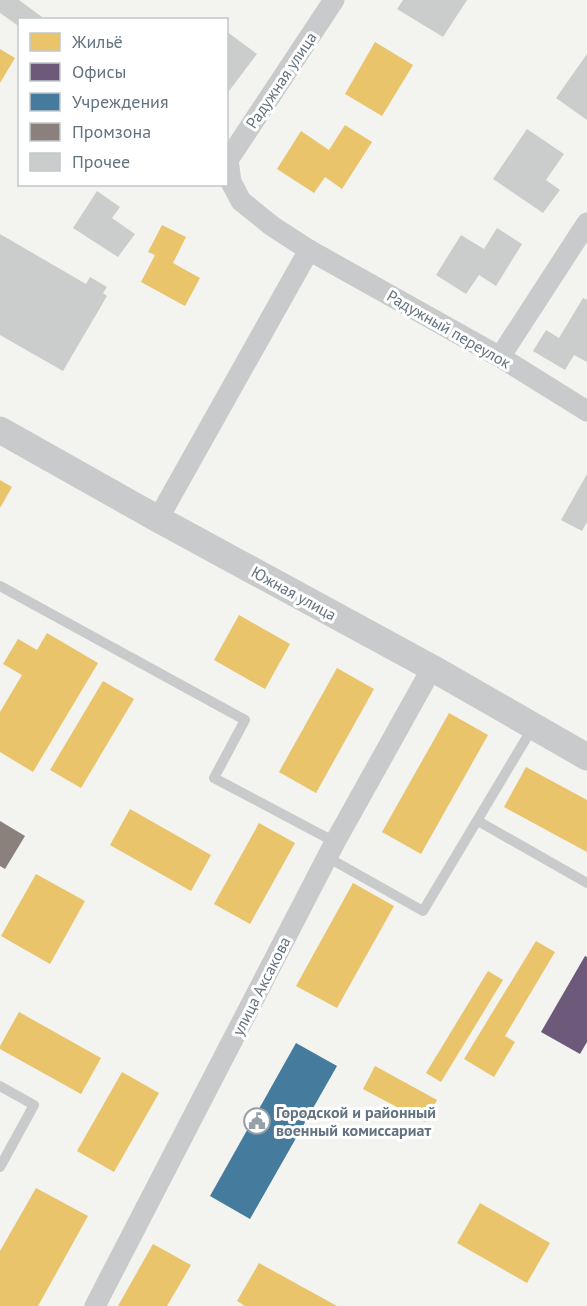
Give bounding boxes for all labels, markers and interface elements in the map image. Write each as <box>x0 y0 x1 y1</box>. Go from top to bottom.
legend <box>18 18 228 186</box>
street label: Радужная улица <box>241 28 321 132</box>
text: Жильё <box>71 30 123 53</box>
text: Офисы <box>72 60 126 83</box>
text: Учреждения <box>72 90 169 113</box>
text: Промзона <box>72 120 151 143</box>
text: Прочее <box>72 150 130 173</box>
street label: Радужный переулок <box>383 285 515 373</box>
street label: Южная улица <box>248 561 340 625</box>
street label: улица Аксакова <box>227 933 295 1039</box>
place label: Городской и районный военный комиссариат <box>276 1102 436 1140</box>
public building icon: Городской и районный военный комиссариат <box>242 1106 272 1136</box>

